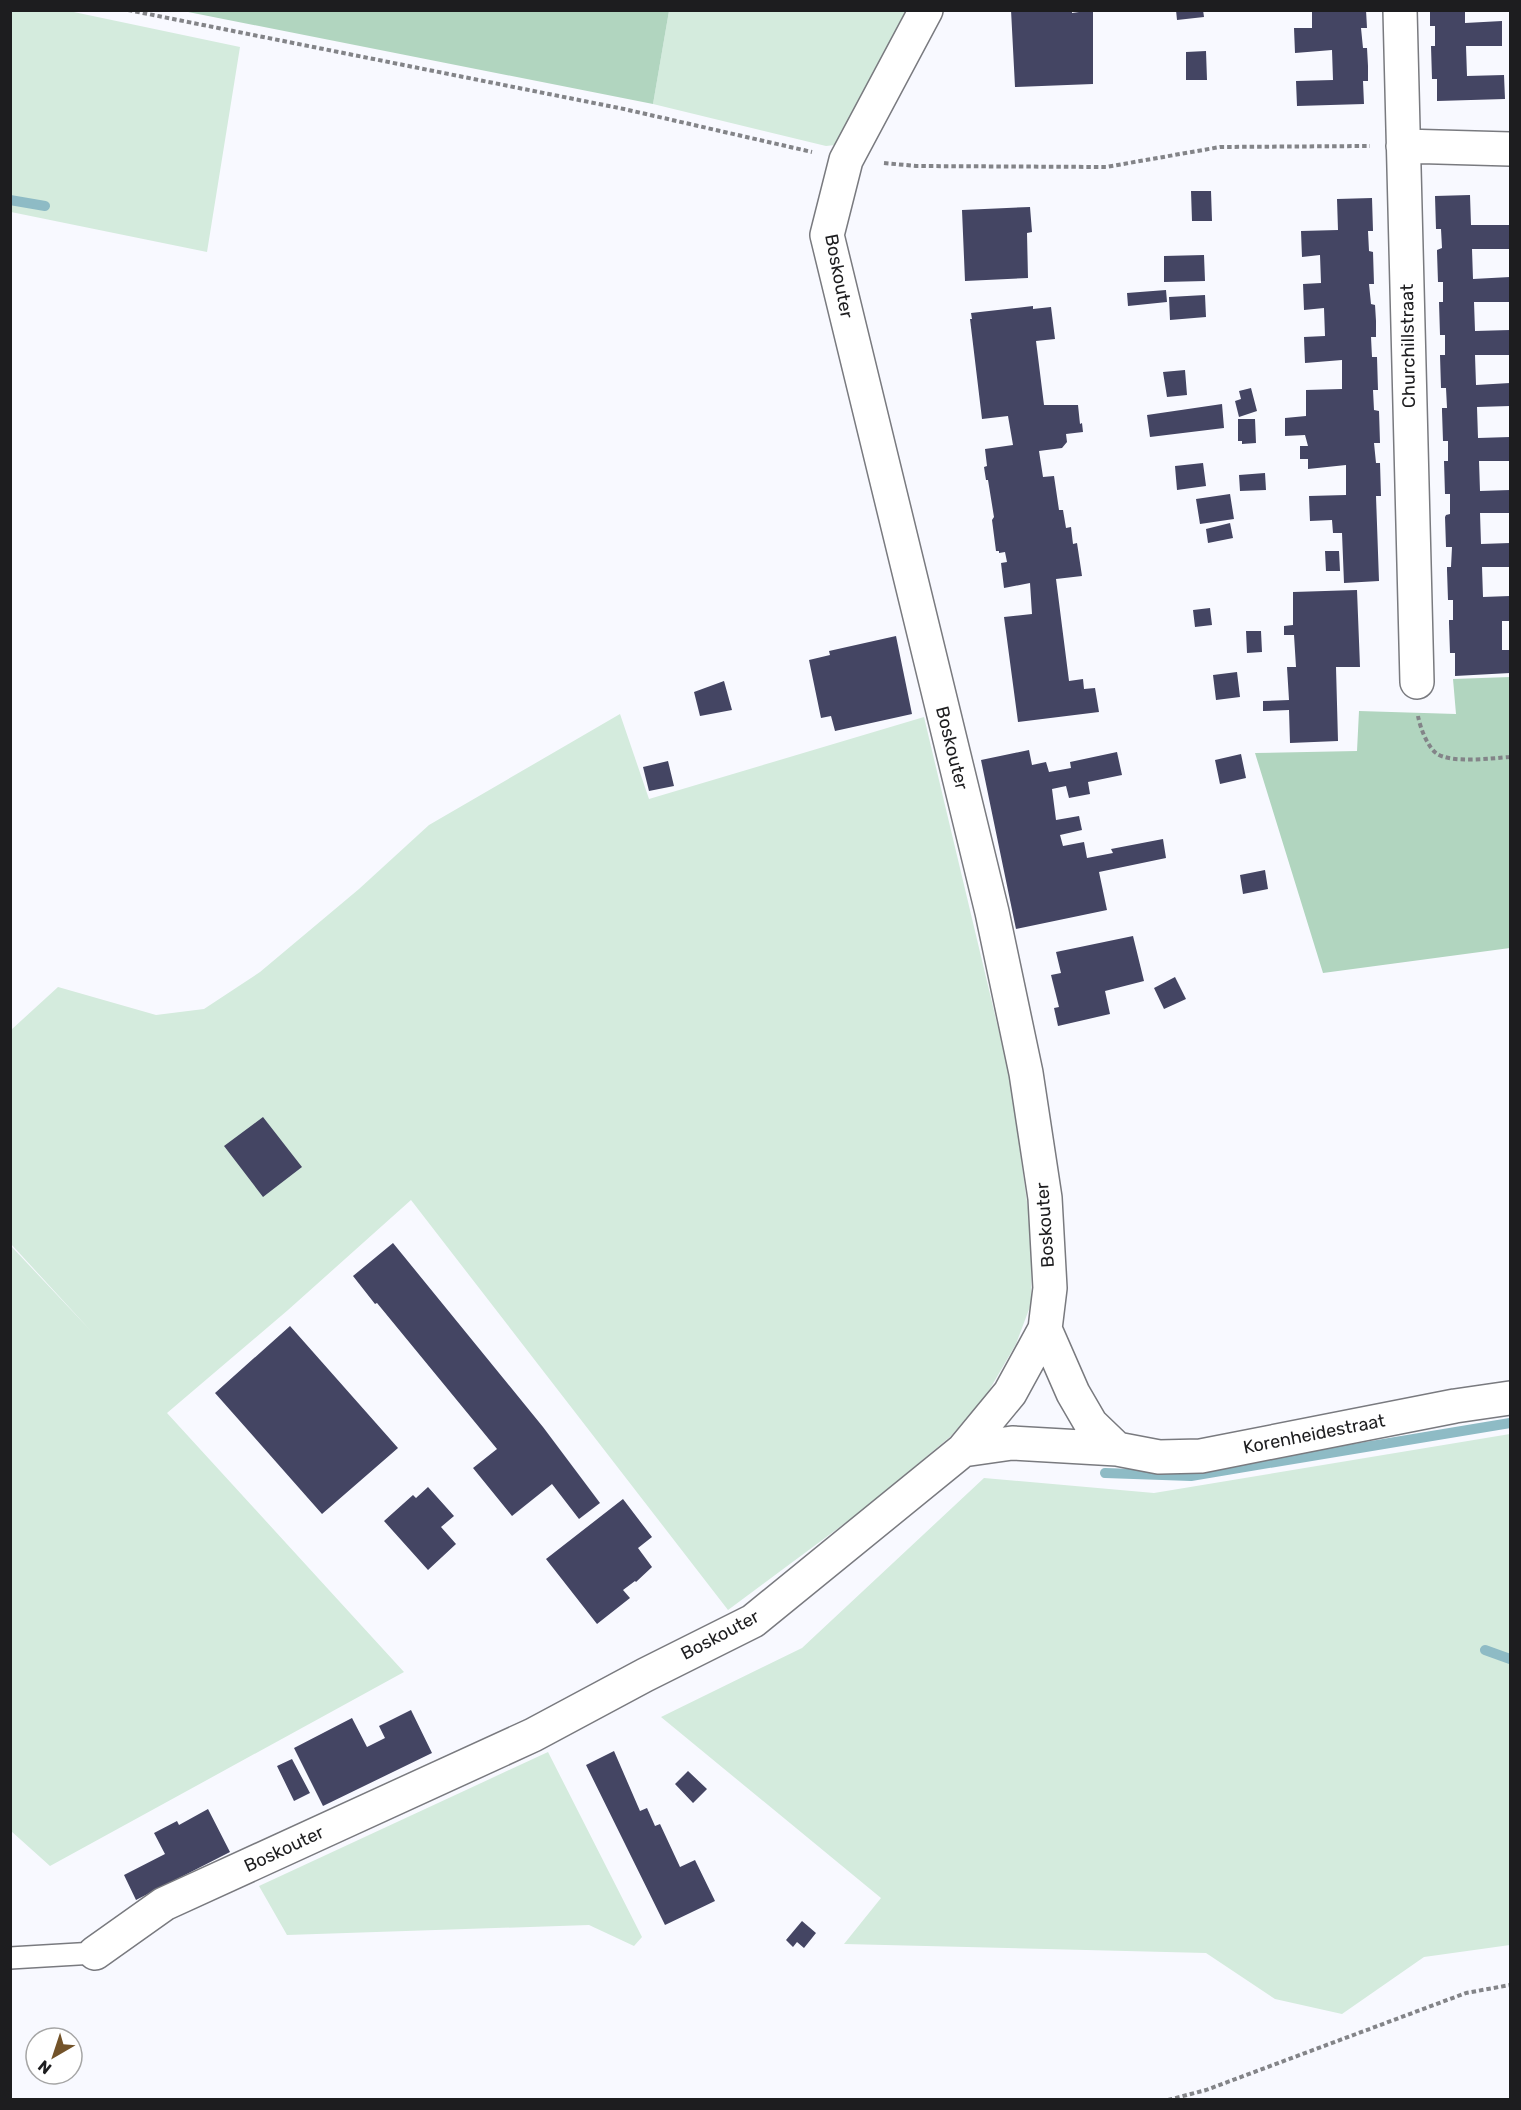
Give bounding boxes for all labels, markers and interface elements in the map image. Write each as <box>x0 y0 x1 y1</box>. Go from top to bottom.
street label: Boskouter <box>820 232 858 320</box>
street label: Churchillstraat <box>1396 284 1420 408</box>
street label: Boskouter <box>931 704 973 792</box>
street label: Boskouter <box>1031 1181 1059 1268</box>
street label: Korenheidestraat <box>1241 1409 1387 1459</box>
street label: Boskouter <box>677 1605 763 1665</box>
street label: Boskouter <box>241 1821 328 1877</box>
north arrow <box>24 2026 84 2086</box>
text: N <box>34 2056 55 2078</box>

